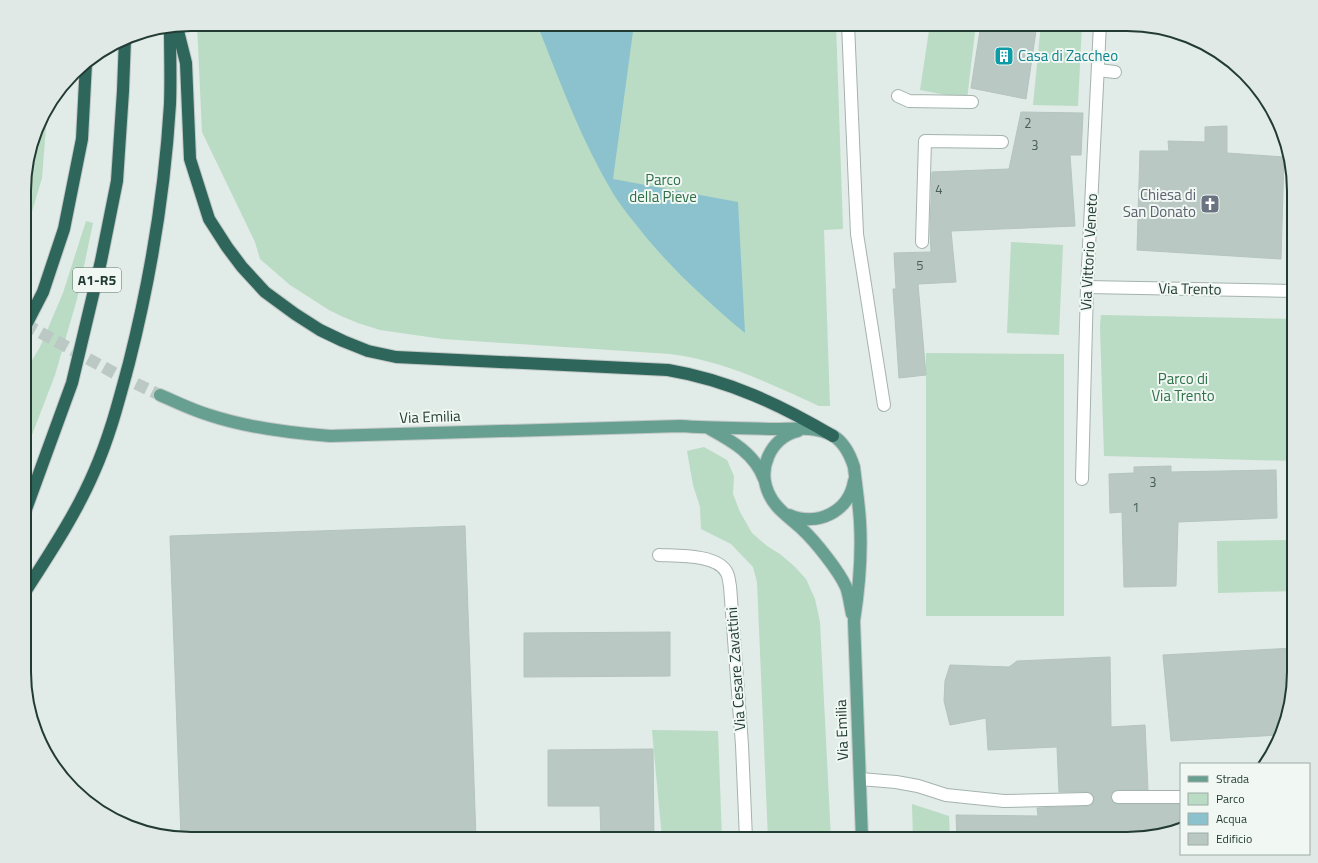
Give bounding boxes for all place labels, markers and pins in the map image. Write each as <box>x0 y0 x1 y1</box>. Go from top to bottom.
place label: Casa di Zaccheo <box>1018 44 1118 67</box>
building icon: Casa di Zaccheo <box>993 45 1015 67</box>
place label: Chiesa di San Donato <box>1123 183 1196 223</box>
church icon: Chiesa di San Donato <box>1199 193 1221 215</box>

